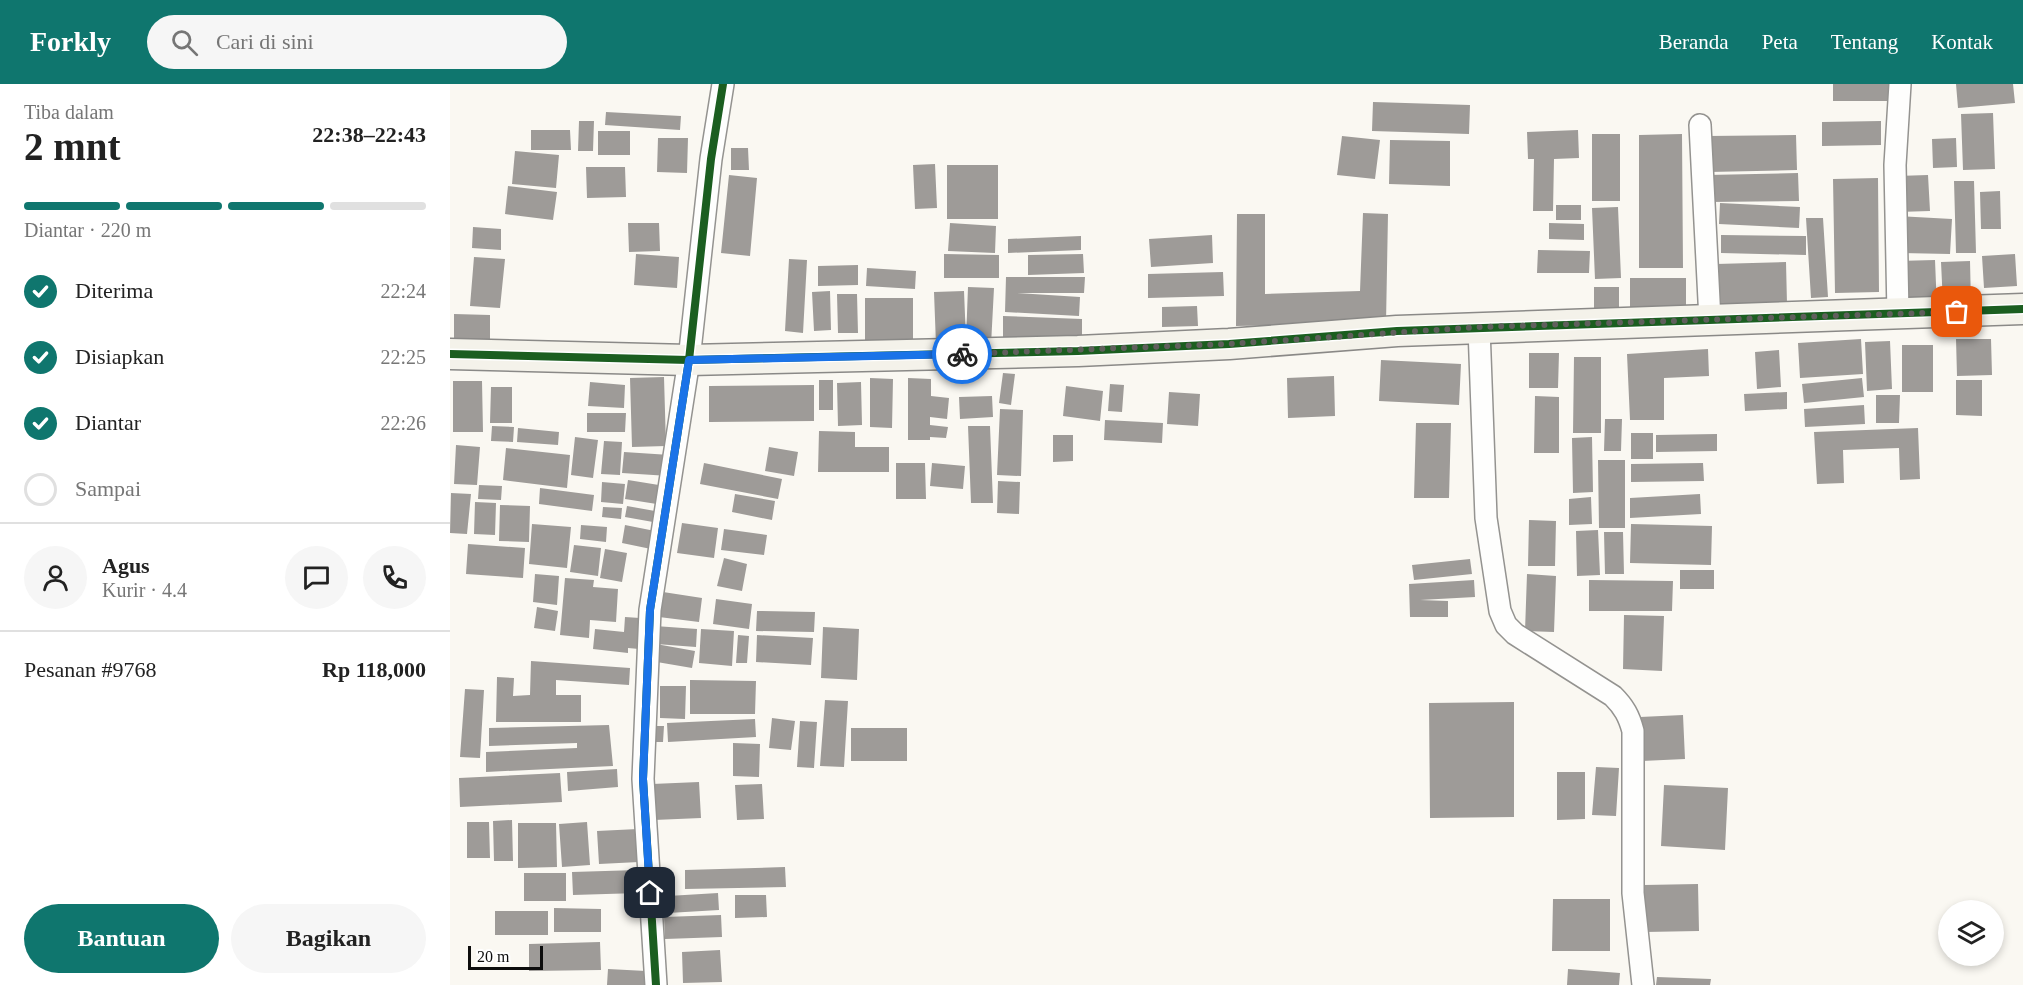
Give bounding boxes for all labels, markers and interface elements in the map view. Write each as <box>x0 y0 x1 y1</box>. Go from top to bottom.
search box <box>147 15 567 69</box>
text: Forkly <box>30 26 111 57</box>
icon: search <box>168 26 201 59</box>
text: Cari di sini <box>216 29 314 54</box>
text: Beranda <box>1659 30 1729 54</box>
text: Peta <box>1762 30 1798 54</box>
text: Tentang <box>1831 30 1898 54</box>
text: Kontak <box>1931 30 1993 54</box>
text: Tiba dalam <box>24 101 114 123</box>
text: 22:38–22:43 <box>312 122 426 147</box>
text: 2 mnt <box>24 125 120 168</box>
text: Diantar · 220 m <box>24 219 151 241</box>
icon: check <box>24 275 57 308</box>
text: Diterima <box>75 278 153 303</box>
text: 22:24 <box>380 280 426 302</box>
pin <box>1931 286 1982 337</box>
icon: bag <box>1940 295 1973 328</box>
courier <box>932 324 992 384</box>
icon: bike <box>946 338 979 371</box>
icon: check <box>24 341 57 374</box>
text: Disiapkan <box>75 344 164 369</box>
text: 22:25 <box>380 346 426 368</box>
icon: check <box>24 407 57 440</box>
text: Diantar <box>75 410 141 435</box>
text: 22:26 <box>380 412 426 434</box>
text: Sampai <box>75 476 141 501</box>
button: person <box>24 546 87 609</box>
button: chat <box>285 546 348 609</box>
button: phone <box>363 546 426 609</box>
text: Agus <box>102 553 150 578</box>
text: Kurir · 4.4 <box>102 579 187 601</box>
text: Pesanan #9768 <box>24 657 157 682</box>
text: Rp 118,000 <box>322 657 426 682</box>
pin <box>624 867 675 918</box>
icon: home <box>633 876 666 909</box>
map controls <box>1938 900 2004 966</box>
button: layers <box>1938 900 2004 966</box>
button: Bantuan <box>24 904 219 973</box>
button: Bagikan <box>231 904 426 973</box>
scale bar <box>468 943 543 970</box>
text: 20 m <box>477 948 509 965</box>

